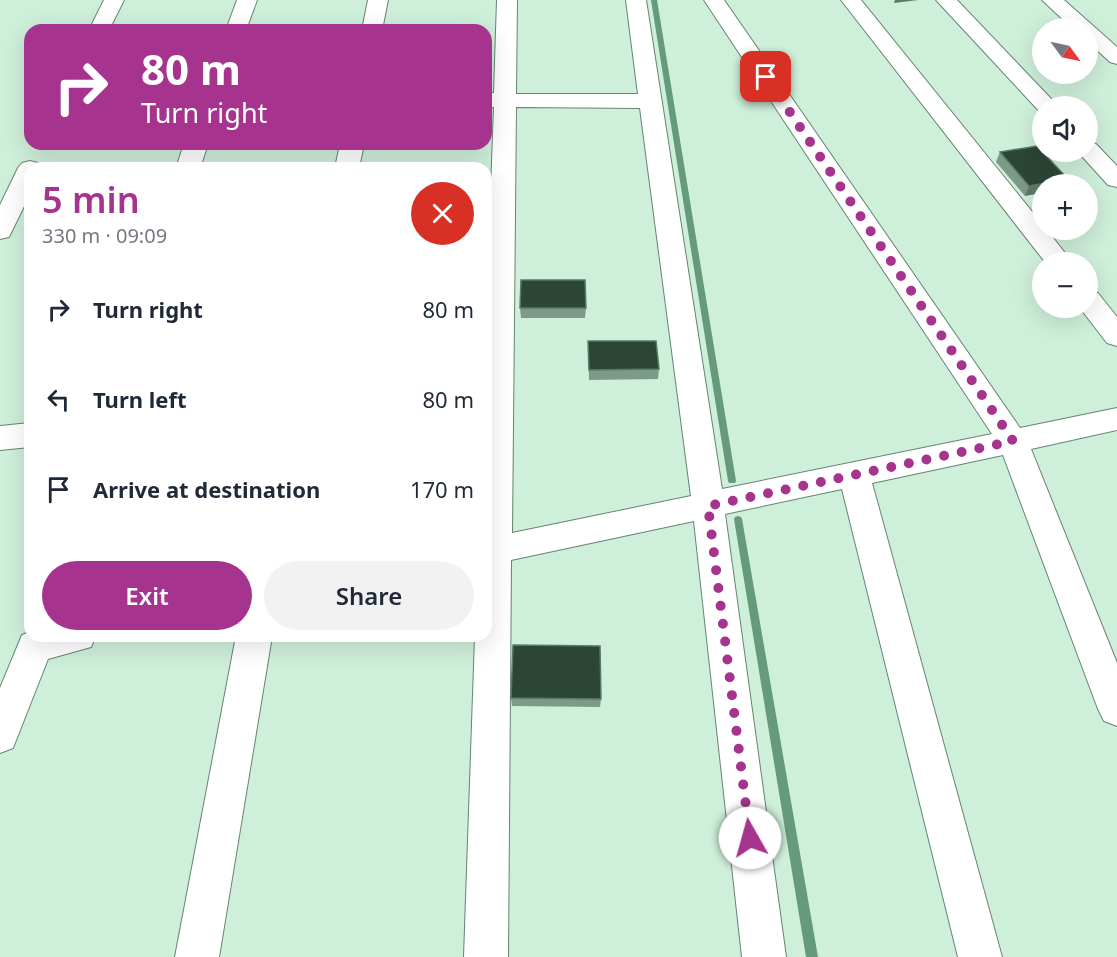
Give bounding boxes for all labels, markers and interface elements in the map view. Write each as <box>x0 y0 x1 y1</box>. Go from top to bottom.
north arrow <box>1032 18 1098 84</box>
map controls <box>1032 18 1098 318</box>
text: 80 m <box>141 40 241 97</box>
icon: right <box>42 48 120 126</box>
pin <box>740 51 791 102</box>
icon: arrive <box>749 60 782 93</box>
text: Turn right <box>141 94 267 131</box>
button: sound <box>1032 96 1098 162</box>
button: + <box>1032 174 1098 240</box>
text: 5 min <box>42 175 140 224</box>
button: close <box>411 182 474 245</box>
text: 330 m · 09:09 <box>42 222 167 249</box>
button: − <box>1032 252 1098 318</box>
icon: right <box>42 293 75 326</box>
text: Turn right <box>93 294 203 324</box>
text: 80 m <box>423 294 474 324</box>
icon: left <box>42 383 75 416</box>
text: Turn left <box>93 384 187 414</box>
text: 80 m <box>423 384 474 414</box>
icon: arrive <box>42 473 75 506</box>
text: Arrive at destination <box>93 474 320 504</box>
text: 170 m <box>410 474 474 504</box>
button: Exit <box>42 561 252 630</box>
button: Share <box>264 561 474 630</box>
position arrow <box>718 806 782 870</box>

